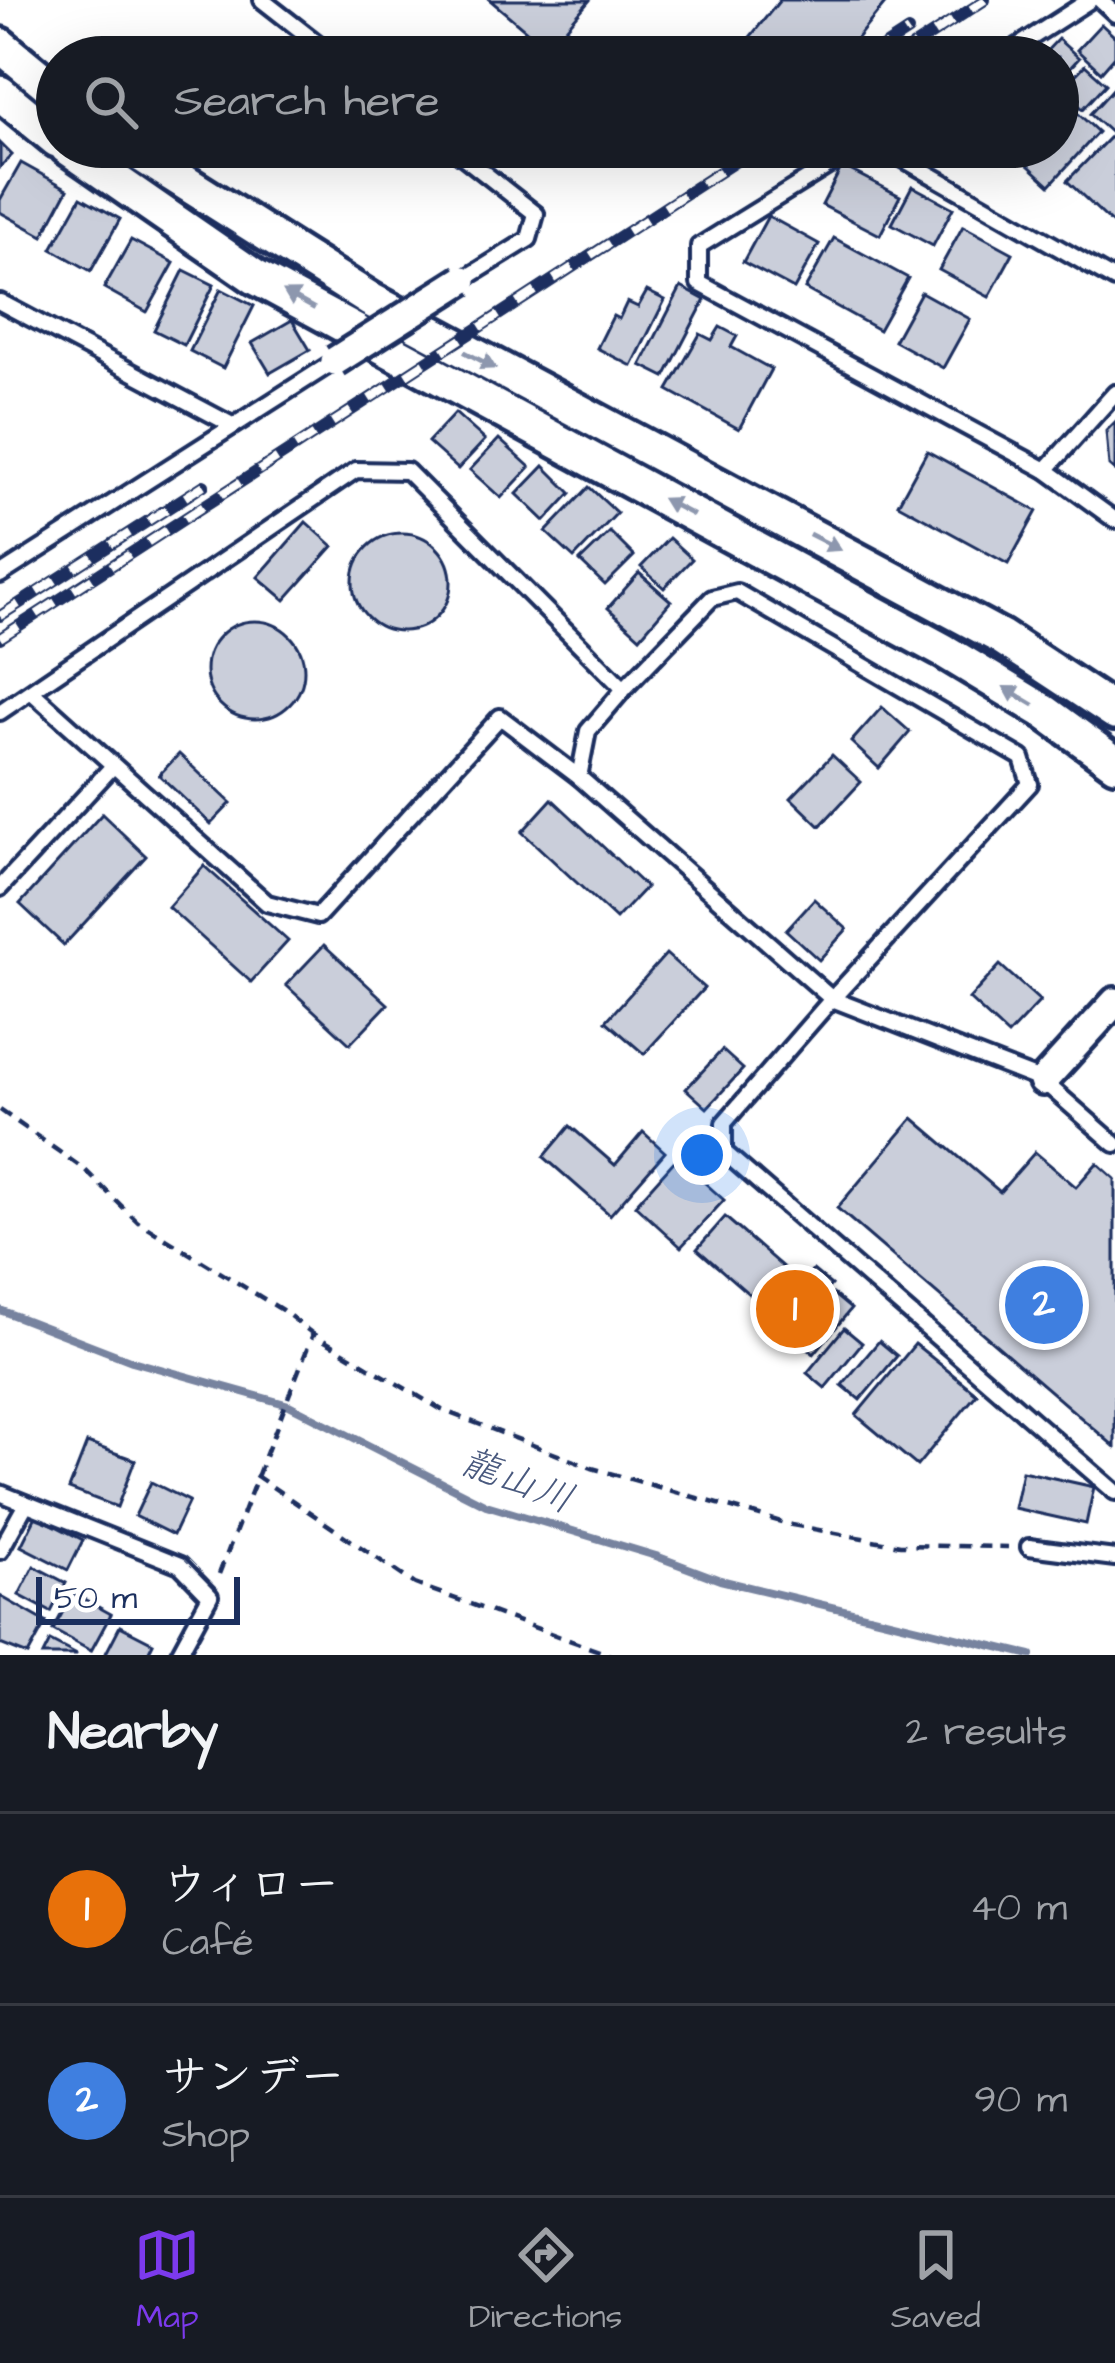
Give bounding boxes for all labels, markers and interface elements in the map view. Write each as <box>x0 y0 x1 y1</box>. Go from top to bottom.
search box <box>36 36 1079 168</box>
icon: search <box>78 69 144 135</box>
text: Search here <box>174 71 440 133</box>
one-way arrow <box>282 291 315 312</box>
one-way arrow <box>462 349 497 370</box>
one-way arrow <box>661 497 696 518</box>
one-way arrow <box>807 532 842 552</box>
one-way arrow <box>1002 686 1036 707</box>
your location <box>672 1125 732 1185</box>
pin: 2 <box>1005 1260 1083 1350</box>
pin: 1 <box>756 1264 834 1354</box>
water label: 龍山川 <box>453 1436 581 1528</box>
scale bar <box>36 1571 240 1624</box>
text: 50 m <box>54 1575 137 1621</box>
text: Nearby <box>48 1698 218 1769</box>
text: 2 results <box>906 1706 1067 1760</box>
text: ウィロー <box>162 1855 339 1917</box>
text: 1 <box>85 1882 90 1936</box>
text: 40 m <box>970 1882 1067 1936</box>
text: Café <box>162 1917 254 1971</box>
text: サンデー <box>162 2047 345 2109</box>
text: 2 <box>76 2074 98 2128</box>
text: 90 m <box>974 2074 1067 2128</box>
text: Shop <box>162 2109 250 2163</box>
tab: Map <box>134 2222 200 2340</box>
tab: Directions <box>469 2222 622 2340</box>
tab: Saved <box>891 2222 981 2340</box>

